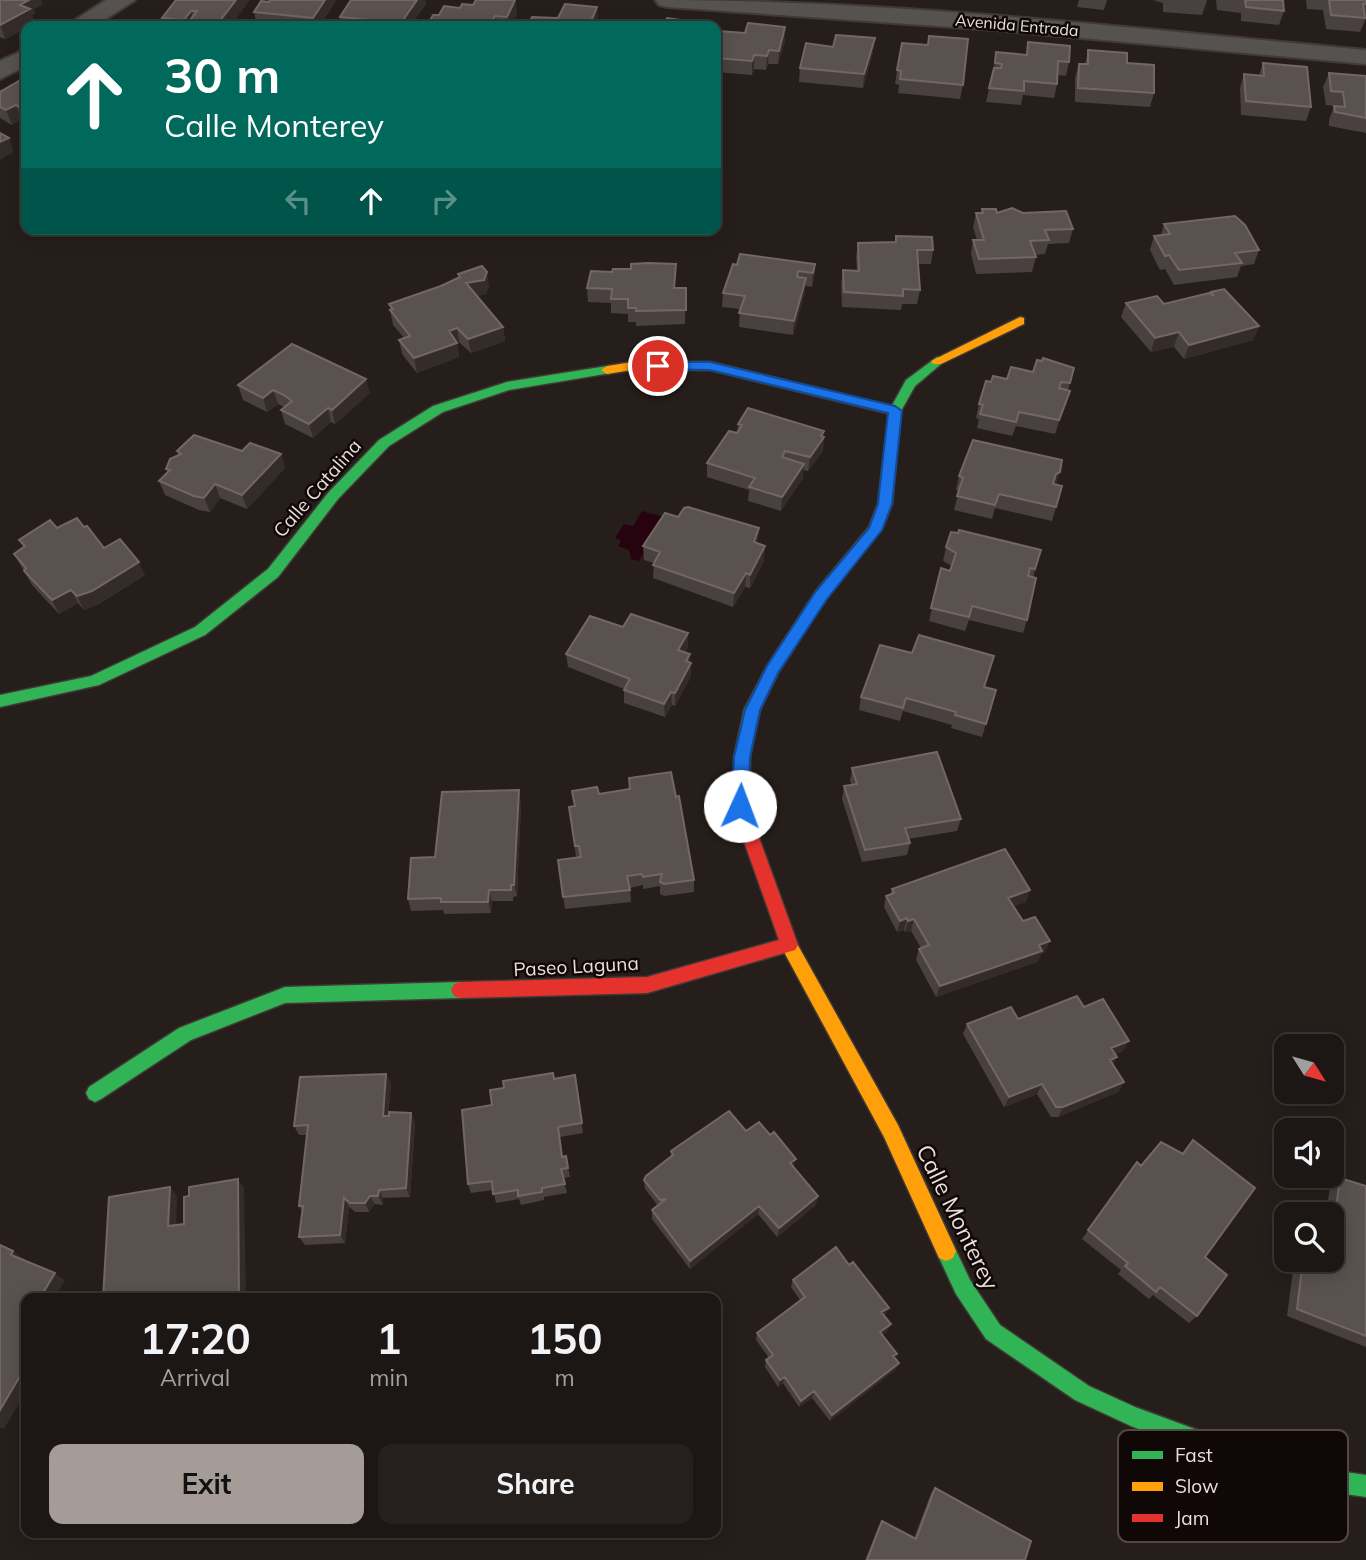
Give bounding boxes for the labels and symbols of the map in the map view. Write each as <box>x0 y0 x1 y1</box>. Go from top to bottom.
street label: Avenida Entrada <box>954 10 1080 40</box>
pin <box>628 336 688 396</box>
street label: Calle Catalina <box>268 434 366 542</box>
position arrow <box>703 769 777 843</box>
street label: Paseo Laguna <box>513 951 639 981</box>
north arrow <box>1274 1034 1344 1104</box>
street label: Calle Monterey <box>910 1140 1006 1294</box>
legend <box>1118 1430 1348 1542</box>
text: Fast <box>1175 1443 1213 1467</box>
text: Slow <box>1175 1474 1219 1498</box>
text: Jam <box>1175 1506 1209 1530</box>

